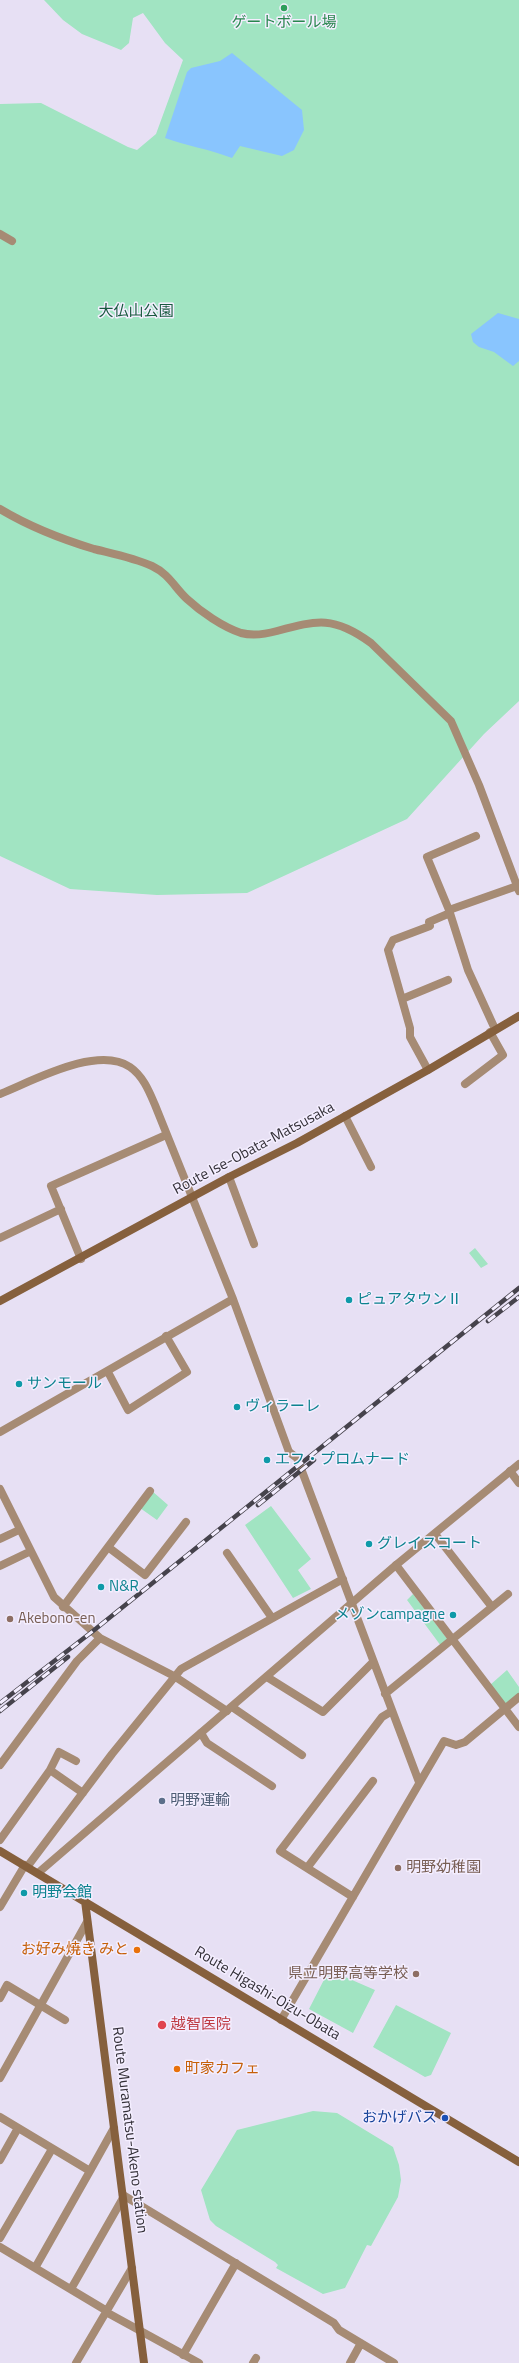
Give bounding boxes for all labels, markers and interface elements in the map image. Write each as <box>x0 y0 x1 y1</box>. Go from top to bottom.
marker: ゲートボール場 <box>279 3 289 13</box>
place label: ゲートボール場 <box>232 14 336 32</box>
park label: 大仏山公園 <box>99 303 173 321</box>
street label: Route Ise-Obata-Matsusaka <box>170 1099 338 1199</box>
place label: ピュアタウンⅡ <box>357 1291 462 1309</box>
marker: ピュアタウンⅡ <box>344 1295 354 1305</box>
place label: サンモール <box>27 1375 102 1393</box>
marker: サンモール <box>14 1379 24 1389</box>
place label: ヴィラーレ <box>245 1398 320 1416</box>
marker: ヴィラーレ <box>232 1402 242 1412</box>
place label: エフ・プロムナード <box>275 1451 410 1469</box>
marker: エフ・プロムナード <box>262 1455 272 1465</box>
place label: グレイスコート <box>377 1535 482 1553</box>
marker: グレイスコート <box>364 1539 374 1549</box>
place label: N&R <box>109 1578 139 1596</box>
marker: N&R <box>96 1582 106 1592</box>
place label: メゾンcampagne <box>335 1606 445 1624</box>
place label: Akebono-en <box>18 1610 95 1628</box>
marker: メゾンcampagne <box>448 1610 458 1620</box>
marker: Akebono-en <box>5 1614 15 1624</box>
place label: 明野運輸 <box>170 1792 230 1810</box>
marker: 明野運輸 <box>157 1796 167 1806</box>
place label: 明野幼稚園 <box>406 1859 481 1877</box>
marker: 明野幼稚園 <box>393 1863 403 1873</box>
place label: 明野会館 <box>32 1884 92 1902</box>
marker: 明野会館 <box>19 1888 29 1898</box>
place label: お好み焼き みと <box>21 1941 129 1959</box>
street label: Route Higashi-Oizu-Obata <box>191 1943 343 2045</box>
marker: お好み焼き みと <box>132 1945 142 1955</box>
place label: 県立明野高等学校 <box>288 1965 408 1983</box>
marker: 県立明野高等学校 <box>411 1969 421 1979</box>
place label: 越智医院 <box>171 2016 231 2034</box>
marker: 越智医院 <box>156 2019 168 2031</box>
street label: Route Muramatsu-Akeno station <box>107 2026 151 2234</box>
place label: 町家カフェ <box>185 2060 260 2078</box>
marker: 町家カフェ <box>172 2064 182 2074</box>
place label: おかげバス <box>362 2109 437 2127</box>
marker: おかげバス <box>440 2113 450 2123</box>

